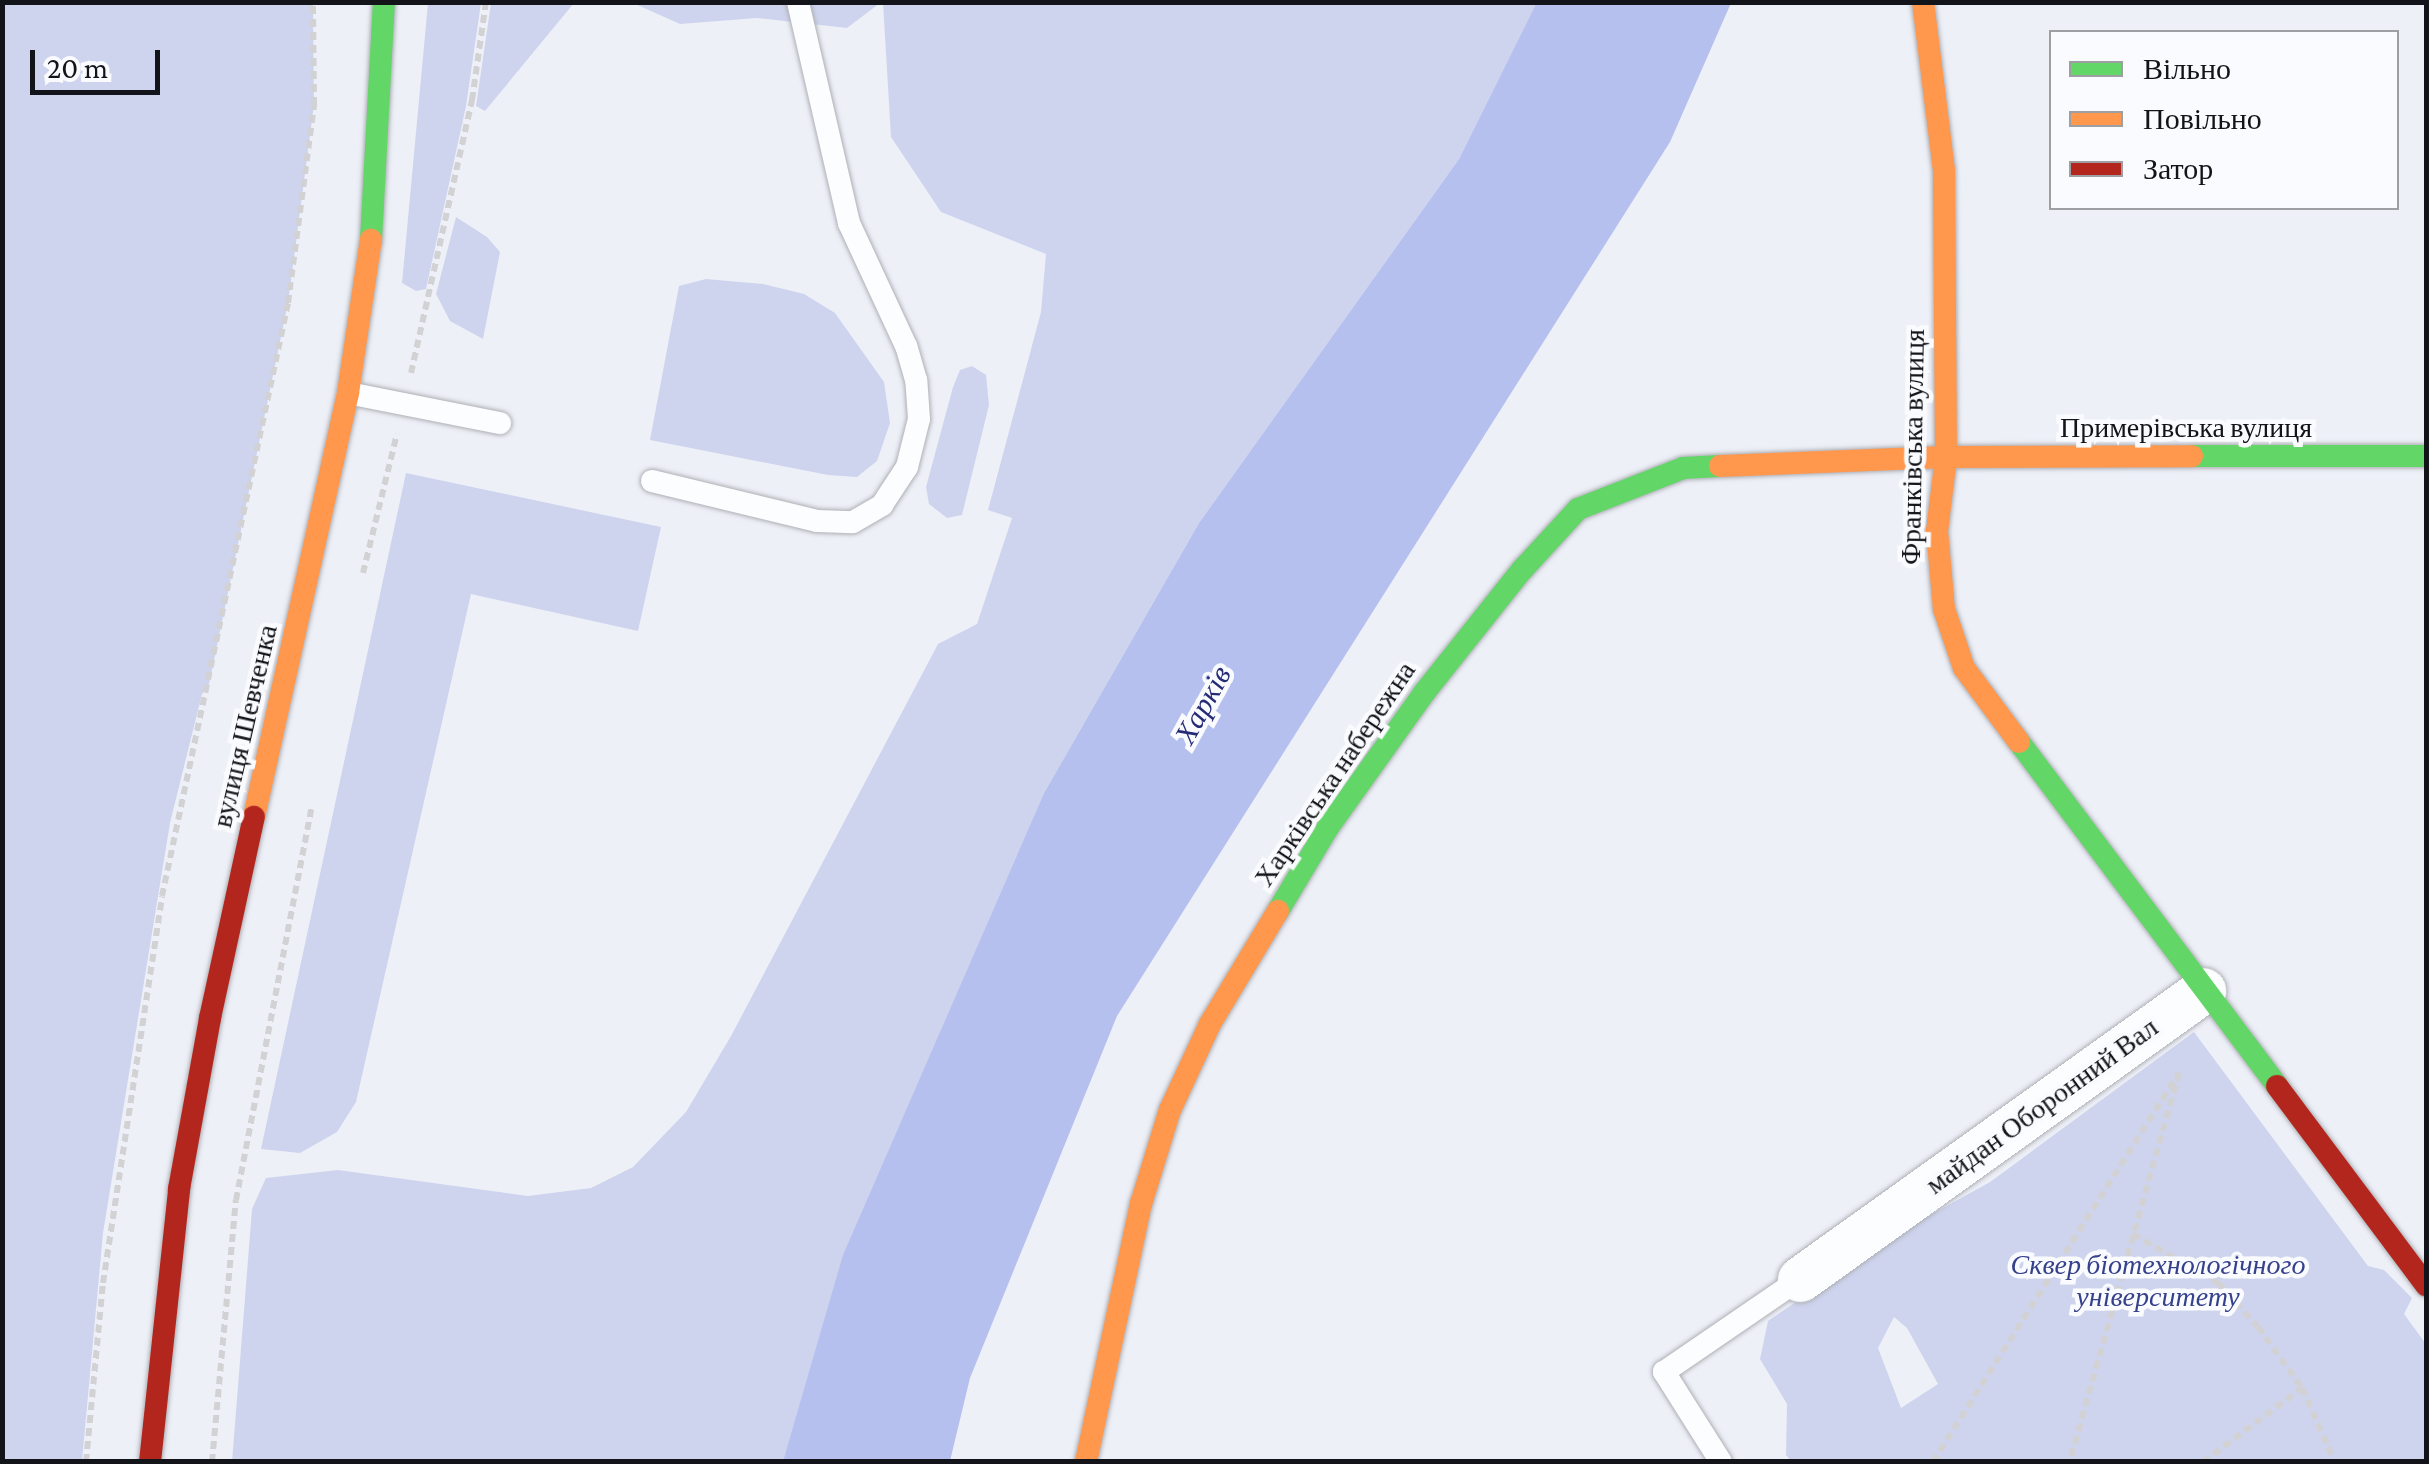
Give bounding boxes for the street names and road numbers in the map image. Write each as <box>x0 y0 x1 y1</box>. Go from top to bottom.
street label: Франківська вулиця <box>1894 329 1932 565</box>
street label: Примерівська вулиця <box>2060 411 2312 445</box>
street label: вулиця Шевченка <box>205 621 285 831</box>
street label: Харківська набережна <box>1247 655 1423 893</box>
street label: майдан Оборонний Вал <box>1919 1010 2165 1202</box>

